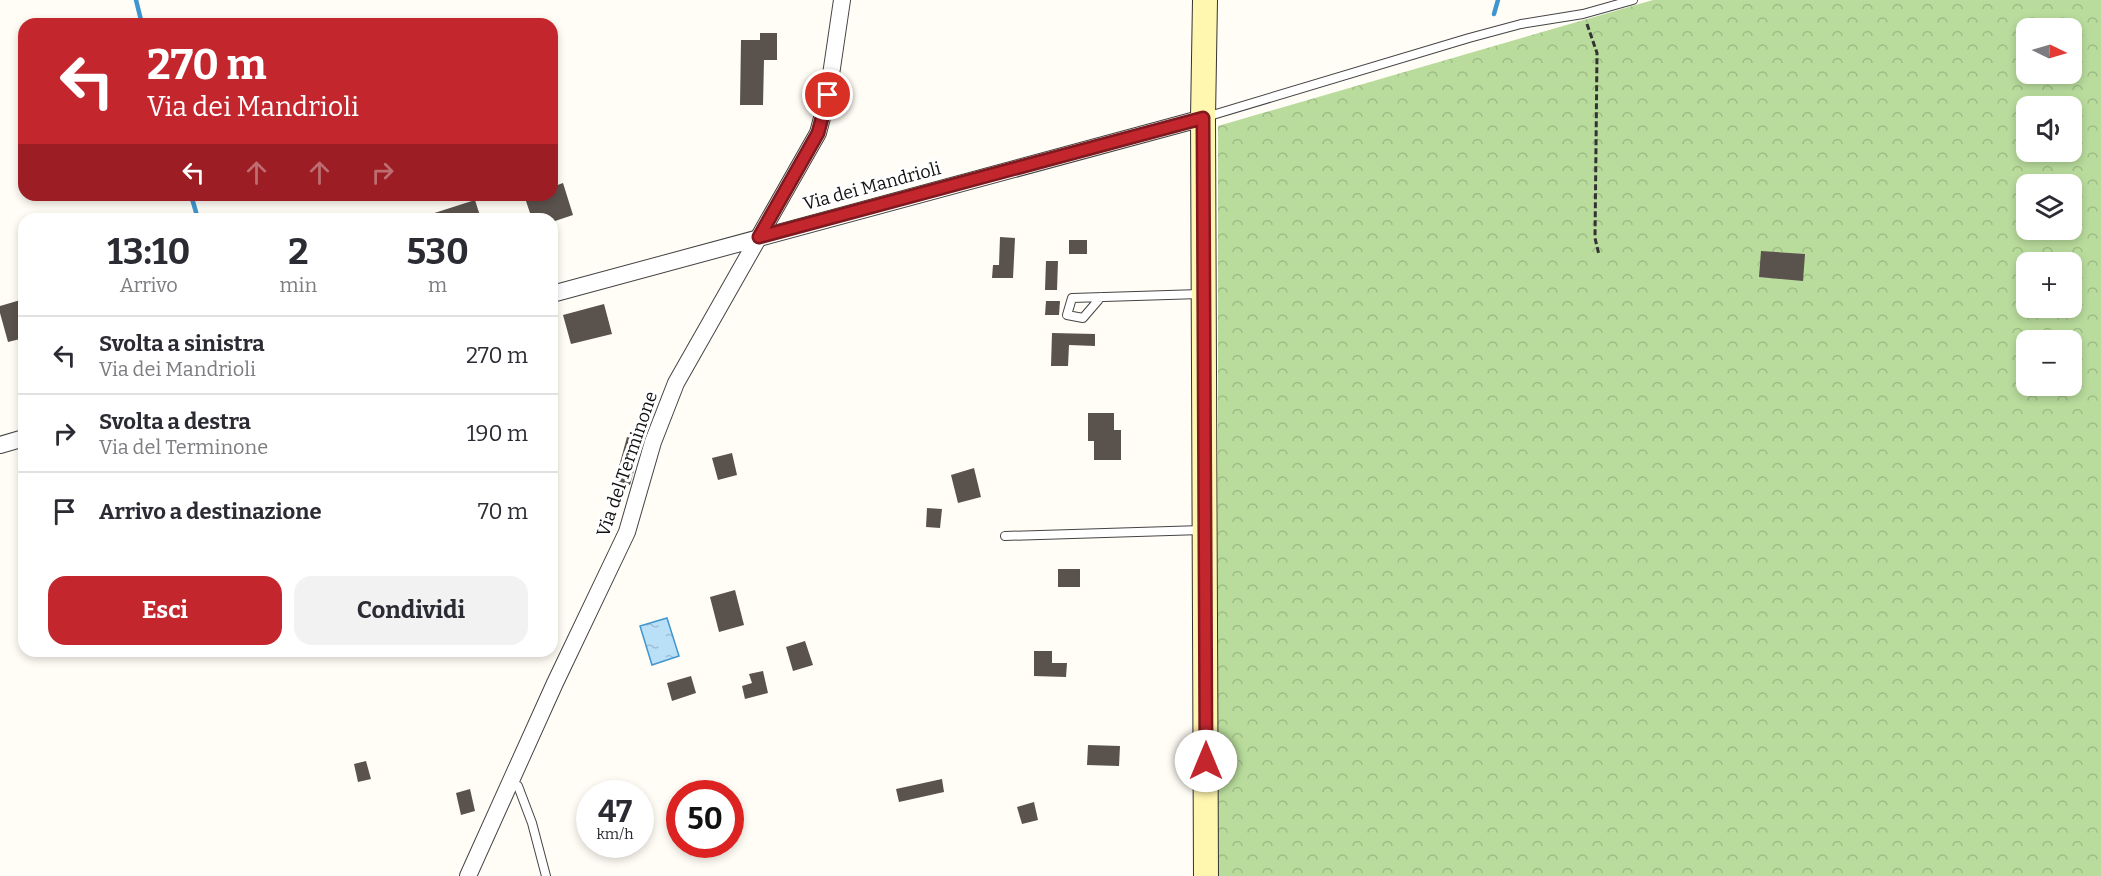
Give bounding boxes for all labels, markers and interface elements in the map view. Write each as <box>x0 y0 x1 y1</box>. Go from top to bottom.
north arrow <box>2016 18 2082 84</box>
map controls <box>2016 18 2082 396</box>
text: 270 m <box>147 40 267 90</box>
icon: left <box>48 42 126 120</box>
pin <box>802 69 853 120</box>
icon: arrive <box>811 78 844 111</box>
text: Via dei Mandrioli <box>147 91 359 123</box>
button: sound <box>2016 96 2082 162</box>
icon: left <box>177 156 210 189</box>
icon: ahead <box>240 156 273 189</box>
icon: ahead <box>303 156 336 189</box>
icon: right <box>366 156 399 189</box>
street label: Via dei Mandrioli <box>801 157 943 215</box>
button: layers <box>2016 174 2082 240</box>
text: 13:10 <box>107 230 190 274</box>
text: 2 <box>288 230 309 274</box>
text: 530 <box>406 230 469 274</box>
button: + <box>2016 252 2082 318</box>
text: Arrivo <box>120 273 178 297</box>
text: min <box>280 273 317 297</box>
text: m <box>428 273 447 297</box>
text: Svolta a sinistra <box>99 330 265 357</box>
button: − <box>2016 330 2082 396</box>
icon: left <box>48 339 81 372</box>
text: 270 m <box>466 342 528 369</box>
text: Via dei Mandrioli <box>99 357 256 381</box>
street label: Via del Terminone <box>592 388 662 540</box>
text: Svolta a destra <box>99 408 251 435</box>
icon: right <box>48 417 81 450</box>
text: 190 m <box>467 420 528 447</box>
text: Via del Terminone <box>99 435 268 459</box>
icon: arrive <box>48 495 81 528</box>
text: Arrivo a destinazione <box>99 498 322 525</box>
text: 70 m <box>478 498 528 525</box>
button: Esci <box>48 576 282 645</box>
button: Condividi <box>294 576 528 645</box>
position arrow <box>1174 729 1238 793</box>
speed limit sign: 50 <box>666 780 744 858</box>
text: 47 <box>598 794 632 830</box>
text: km/h <box>596 825 634 843</box>

